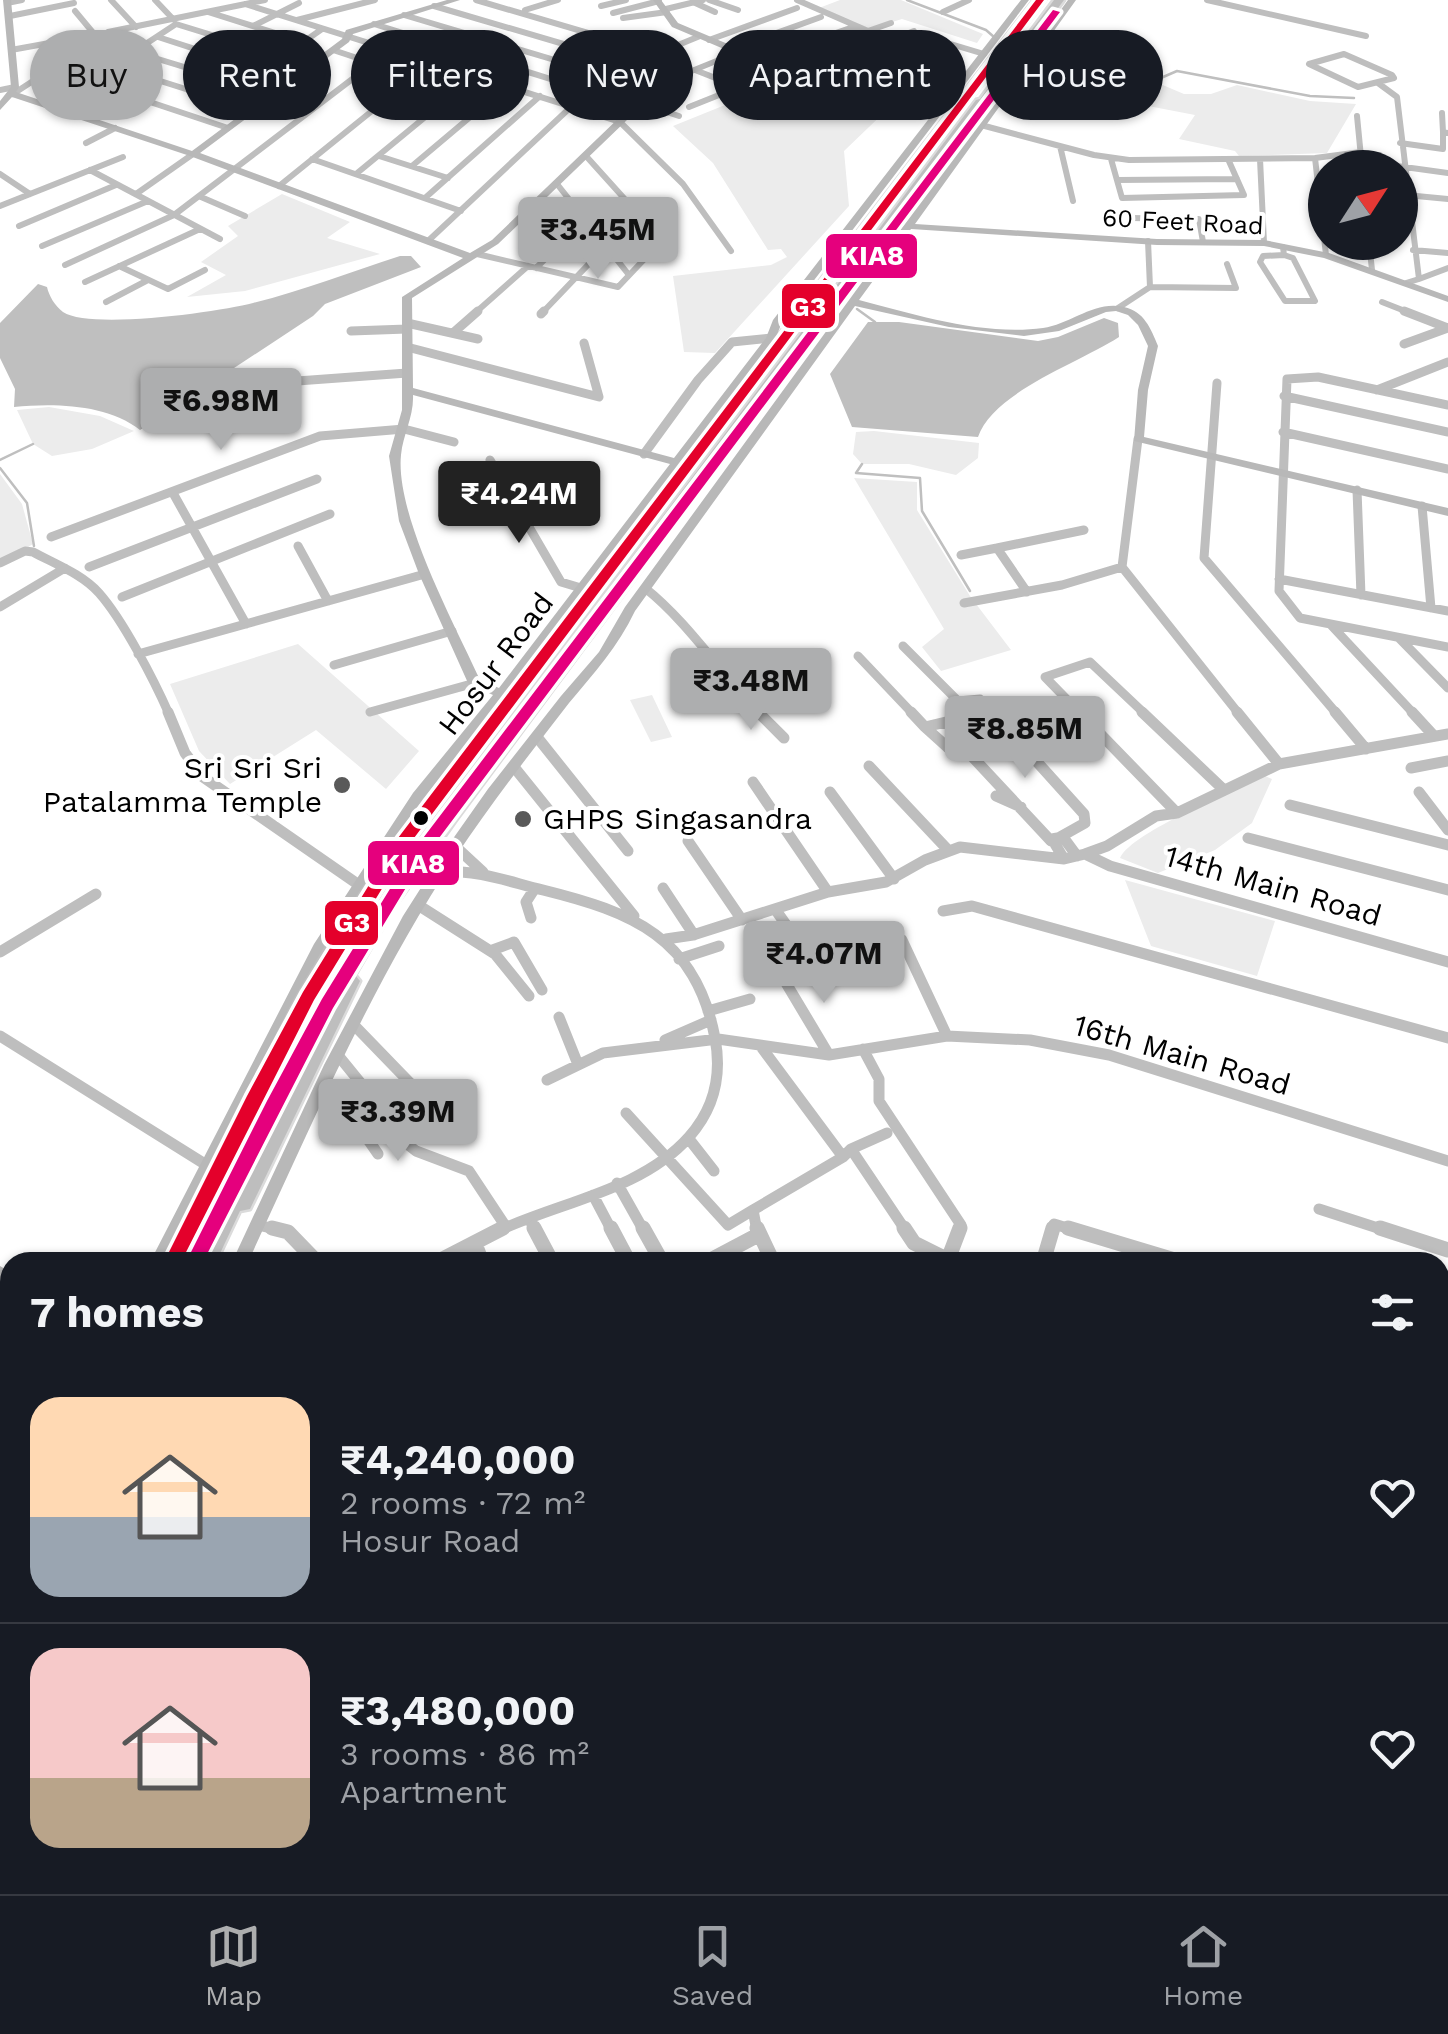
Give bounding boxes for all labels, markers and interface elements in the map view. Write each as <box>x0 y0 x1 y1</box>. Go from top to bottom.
chip: Buy <box>30 30 163 120</box>
chip: Rent <box>183 30 331 120</box>
chip: Filters <box>351 30 529 120</box>
chip: New <box>549 30 693 120</box>
chip: Apartment <box>713 30 966 120</box>
chip: House <box>986 30 1163 120</box>
north arrow <box>1308 150 1418 260</box>
map controls <box>1308 150 1418 260</box>
pin: ₹3.45M <box>517 197 679 282</box>
street label: 60 Feet Road <box>1101 203 1264 240</box>
text: ₹3.45M <box>540 210 656 248</box>
line badge: KIA8 <box>824 232 919 280</box>
text: KIA8 <box>840 239 904 272</box>
line badge: G3 <box>780 282 837 330</box>
text: G3 <box>790 290 826 323</box>
pin: ₹6.98M <box>140 368 302 453</box>
text: ₹6.98M <box>162 381 280 419</box>
pin: ₹4.24M <box>438 461 600 546</box>
text: ₹4.24M <box>460 474 578 512</box>
street label: Hosur Road <box>431 586 560 742</box>
pin: ₹3.48M <box>670 648 832 733</box>
text: ₹3.48M <box>692 661 810 699</box>
pin: ₹8.85M <box>944 696 1106 781</box>
text: ₹8.85M <box>967 709 1083 747</box>
place label: Sri Sri Sri Patalamma Temple <box>43 750 322 819</box>
marker: Sri Sri Sri Patalamma Temple <box>331 774 353 796</box>
place label: GHPS Singasandra <box>543 801 812 836</box>
unlabelled marker <box>411 808 431 828</box>
marker: GHPS Singasandra <box>512 808 534 830</box>
street label: 14th Main Road <box>1161 838 1386 933</box>
line badge: KIA8 <box>366 839 461 887</box>
text: KIA8 <box>381 847 445 880</box>
line badge: G3 <box>323 899 380 947</box>
text: G3 <box>334 906 370 939</box>
pin: ₹4.07M <box>743 921 905 1006</box>
text: ₹4.07M <box>765 934 883 972</box>
street label: 16th Main Road <box>1070 1007 1295 1102</box>
pin: ₹3.39M <box>317 1079 479 1164</box>
text: ₹3.39M <box>340 1092 456 1130</box>
icon: filters <box>1365 1285 1420 1340</box>
text: 7 homes <box>30 1288 204 1337</box>
text: ₹4,240,000 <box>340 1435 576 1484</box>
icon: home <box>110 1437 230 1557</box>
icon: heart <box>1365 1470 1420 1525</box>
text: 2 rooms · 72 m² <box>340 1484 585 1522</box>
text: Hosur Road <box>340 1522 520 1560</box>
text: ₹3,480,000 <box>340 1686 575 1735</box>
icon: home <box>110 1688 230 1808</box>
icon: heart <box>1365 1721 1420 1776</box>
text: 3 rooms · 86 m² <box>340 1735 589 1773</box>
text: Apartment <box>340 1773 507 1811</box>
tab: Map <box>205 1919 262 2012</box>
tab: Saved <box>672 1919 753 2012</box>
tab: Home <box>1163 1919 1243 2012</box>

